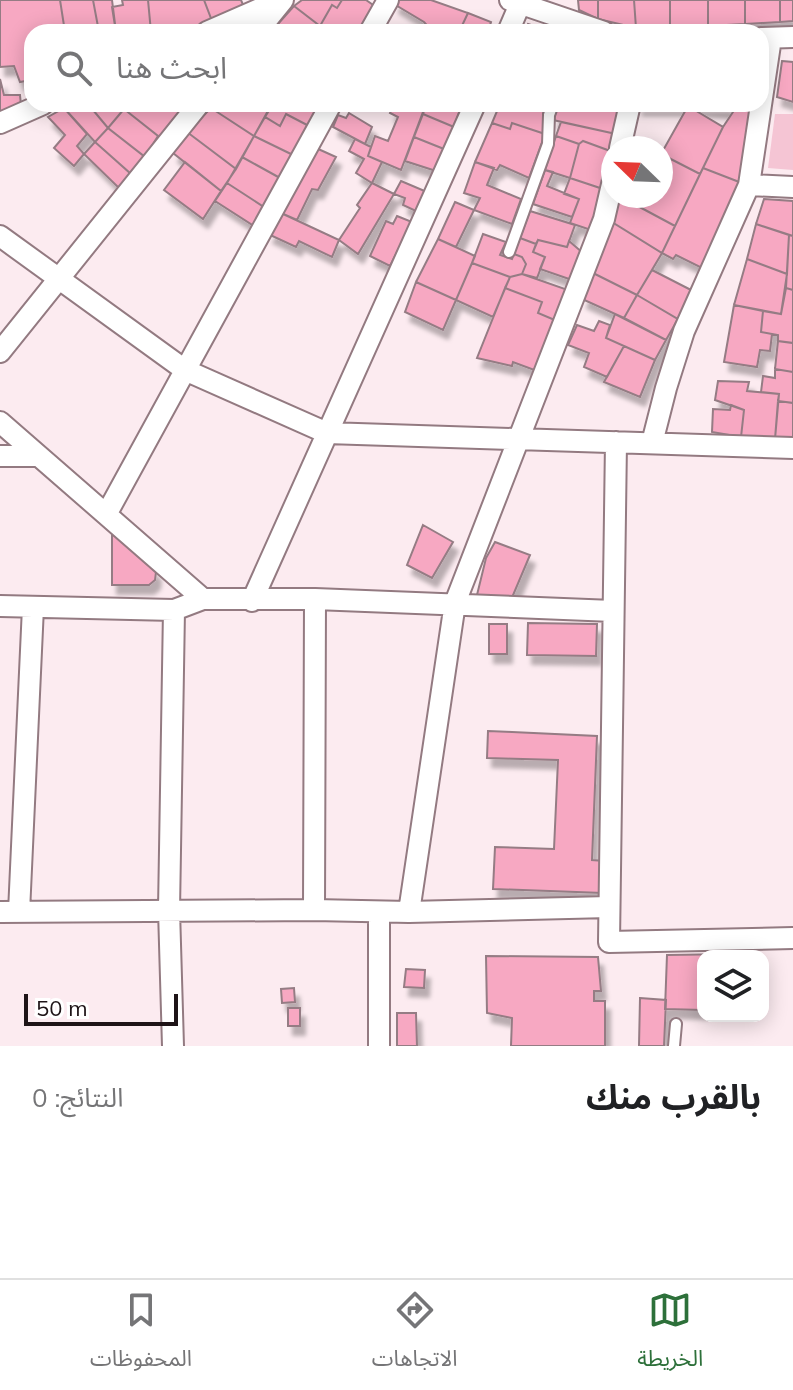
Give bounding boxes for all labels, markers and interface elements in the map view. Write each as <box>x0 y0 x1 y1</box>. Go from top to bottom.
search box <box>24 24 769 112</box>
icon: search <box>52 46 96 90</box>
text: ابحث هنا <box>116 48 227 86</box>
north arrow <box>601 136 673 208</box>
map controls <box>697 950 769 1022</box>
button: layers <box>697 950 769 1022</box>
scale bar <box>24 990 178 1026</box>
text: 50 m <box>36 994 87 1022</box>
text: بالقرب منك <box>586 1075 761 1118</box>
text: النتائج: 0 <box>32 1081 123 1114</box>
tab: المحفوظات <box>90 1288 192 1382</box>
tab: الاتجاهات <box>372 1288 458 1382</box>
tab: الخريطة <box>637 1288 703 1382</box>

